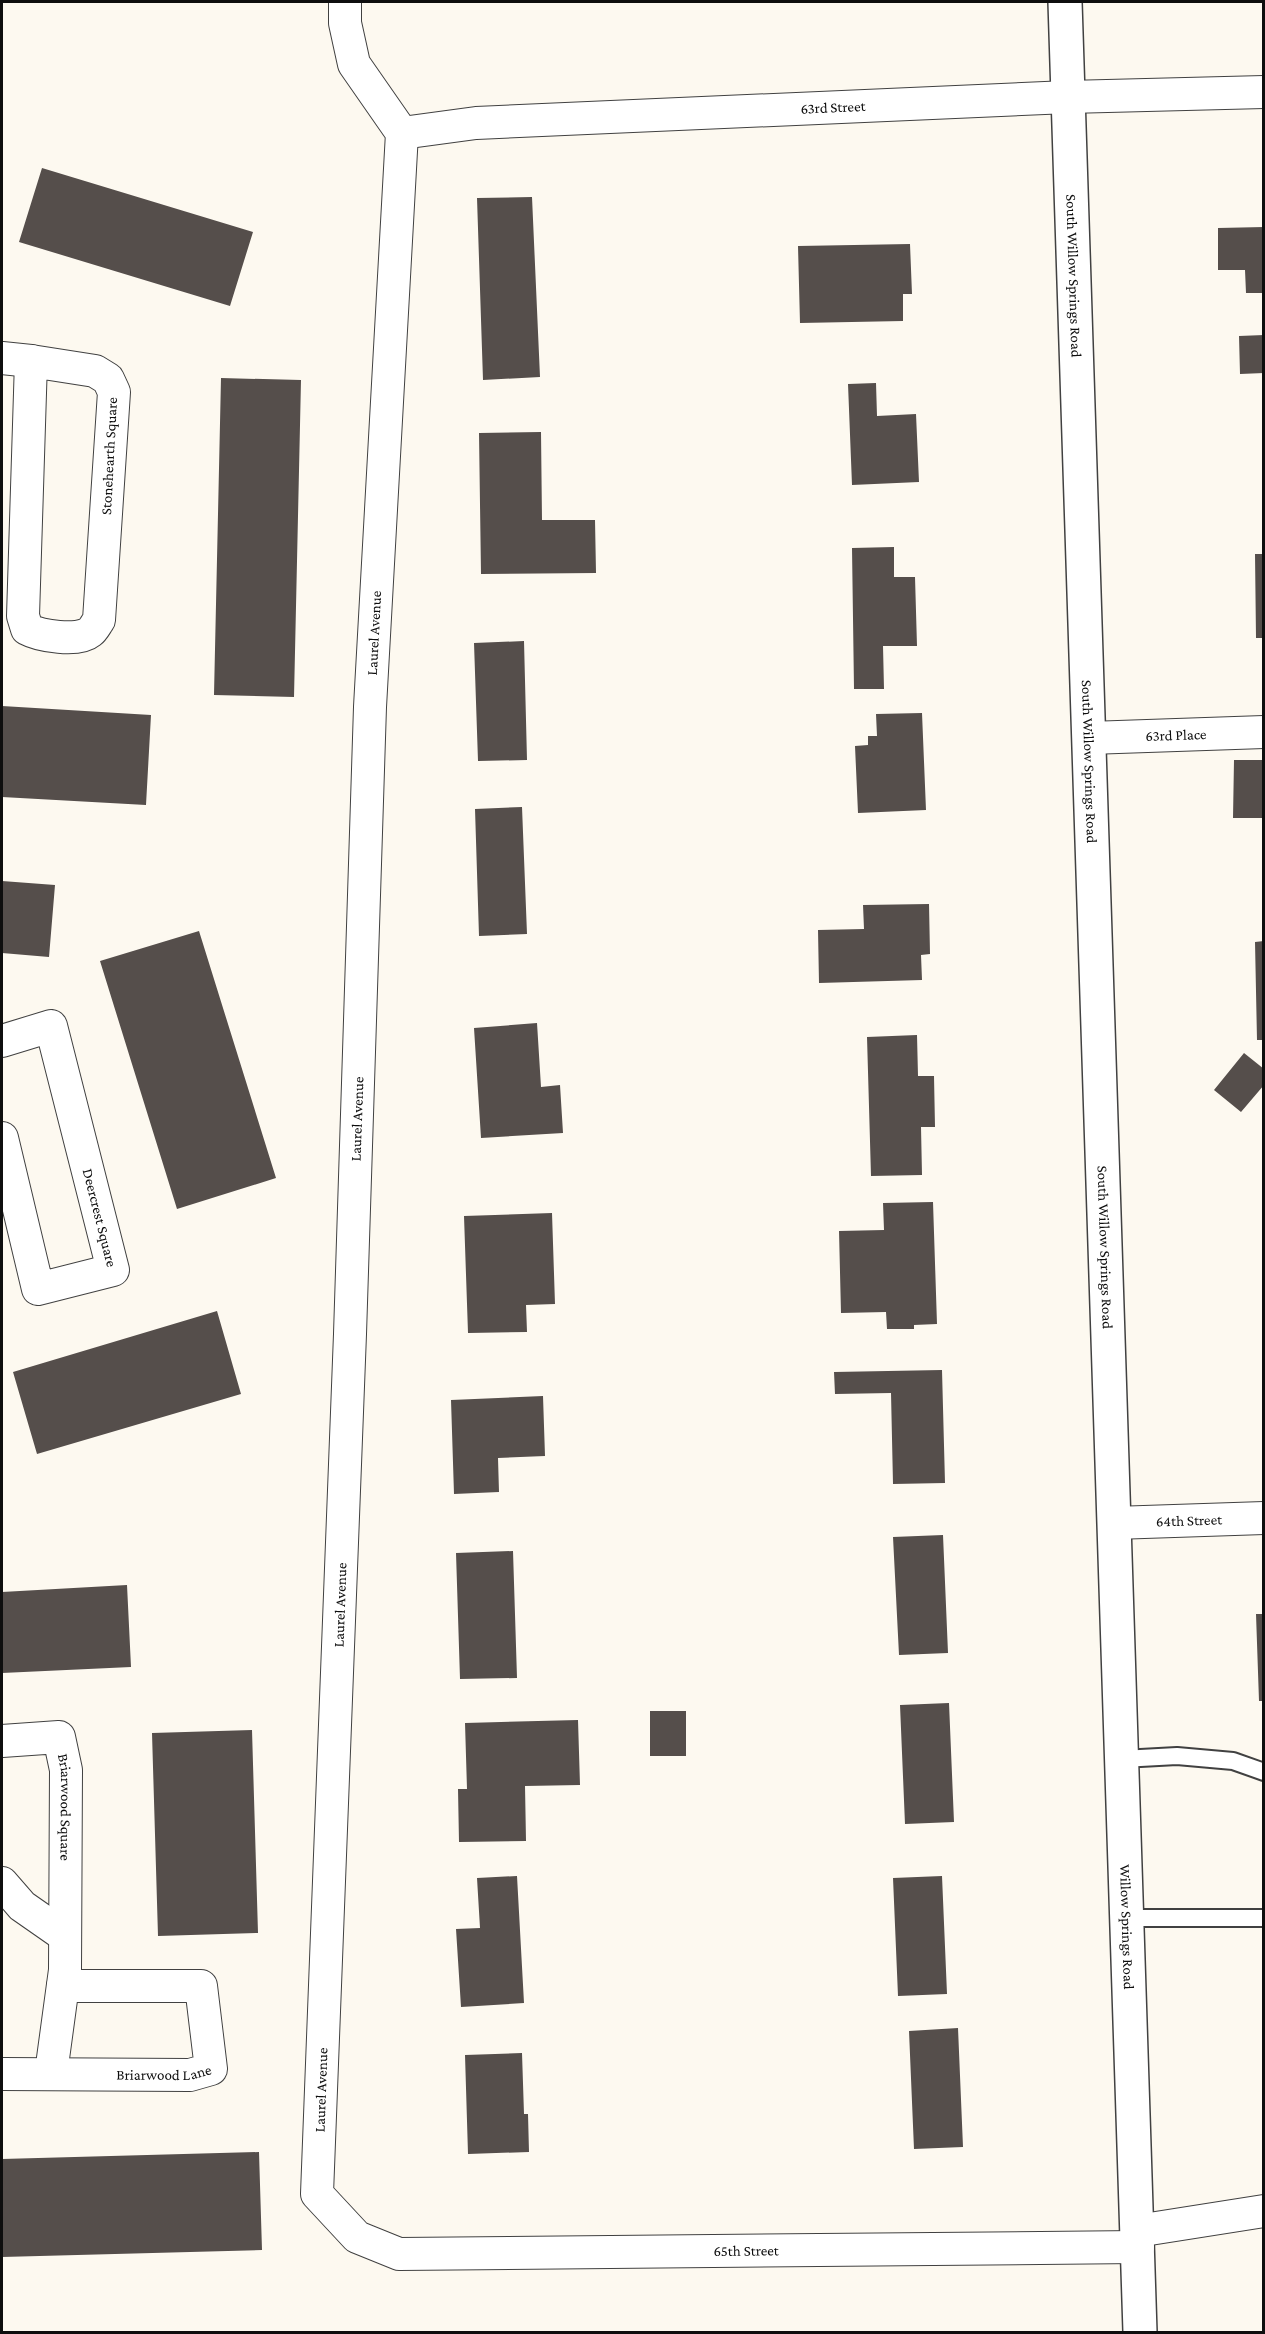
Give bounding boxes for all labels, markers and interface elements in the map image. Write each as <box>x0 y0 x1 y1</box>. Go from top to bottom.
street label: 63rd Street <box>800 98 867 117</box>
street label: South Willow Springs Road <box>1063 194 1084 358</box>
street label: Stonehearth Square <box>98 396 121 515</box>
street label: Laurel Avenue <box>364 590 384 676</box>
street label: South Willow Springs Road <box>1079 680 1100 844</box>
street label: 63rd Place <box>1145 726 1207 744</box>
street label: Laurel Avenue <box>348 1076 366 1162</box>
street label: South Willow Springs Road <box>1094 1165 1116 1329</box>
street label: Deercrest Square <box>80 1167 120 1269</box>
street label: 64th Street <box>1156 1511 1223 1530</box>
street label: Laurel Avenue <box>331 1562 349 1648</box>
street label: Briarwood Square <box>55 1752 74 1861</box>
street label: Willow Springs Road <box>1117 1864 1137 1990</box>
street label: Laurel Avenue <box>312 2047 330 2133</box>
street label: Briarwood Lane <box>116 2061 213 2083</box>
street label: 65th Street <box>713 2242 780 2259</box>

